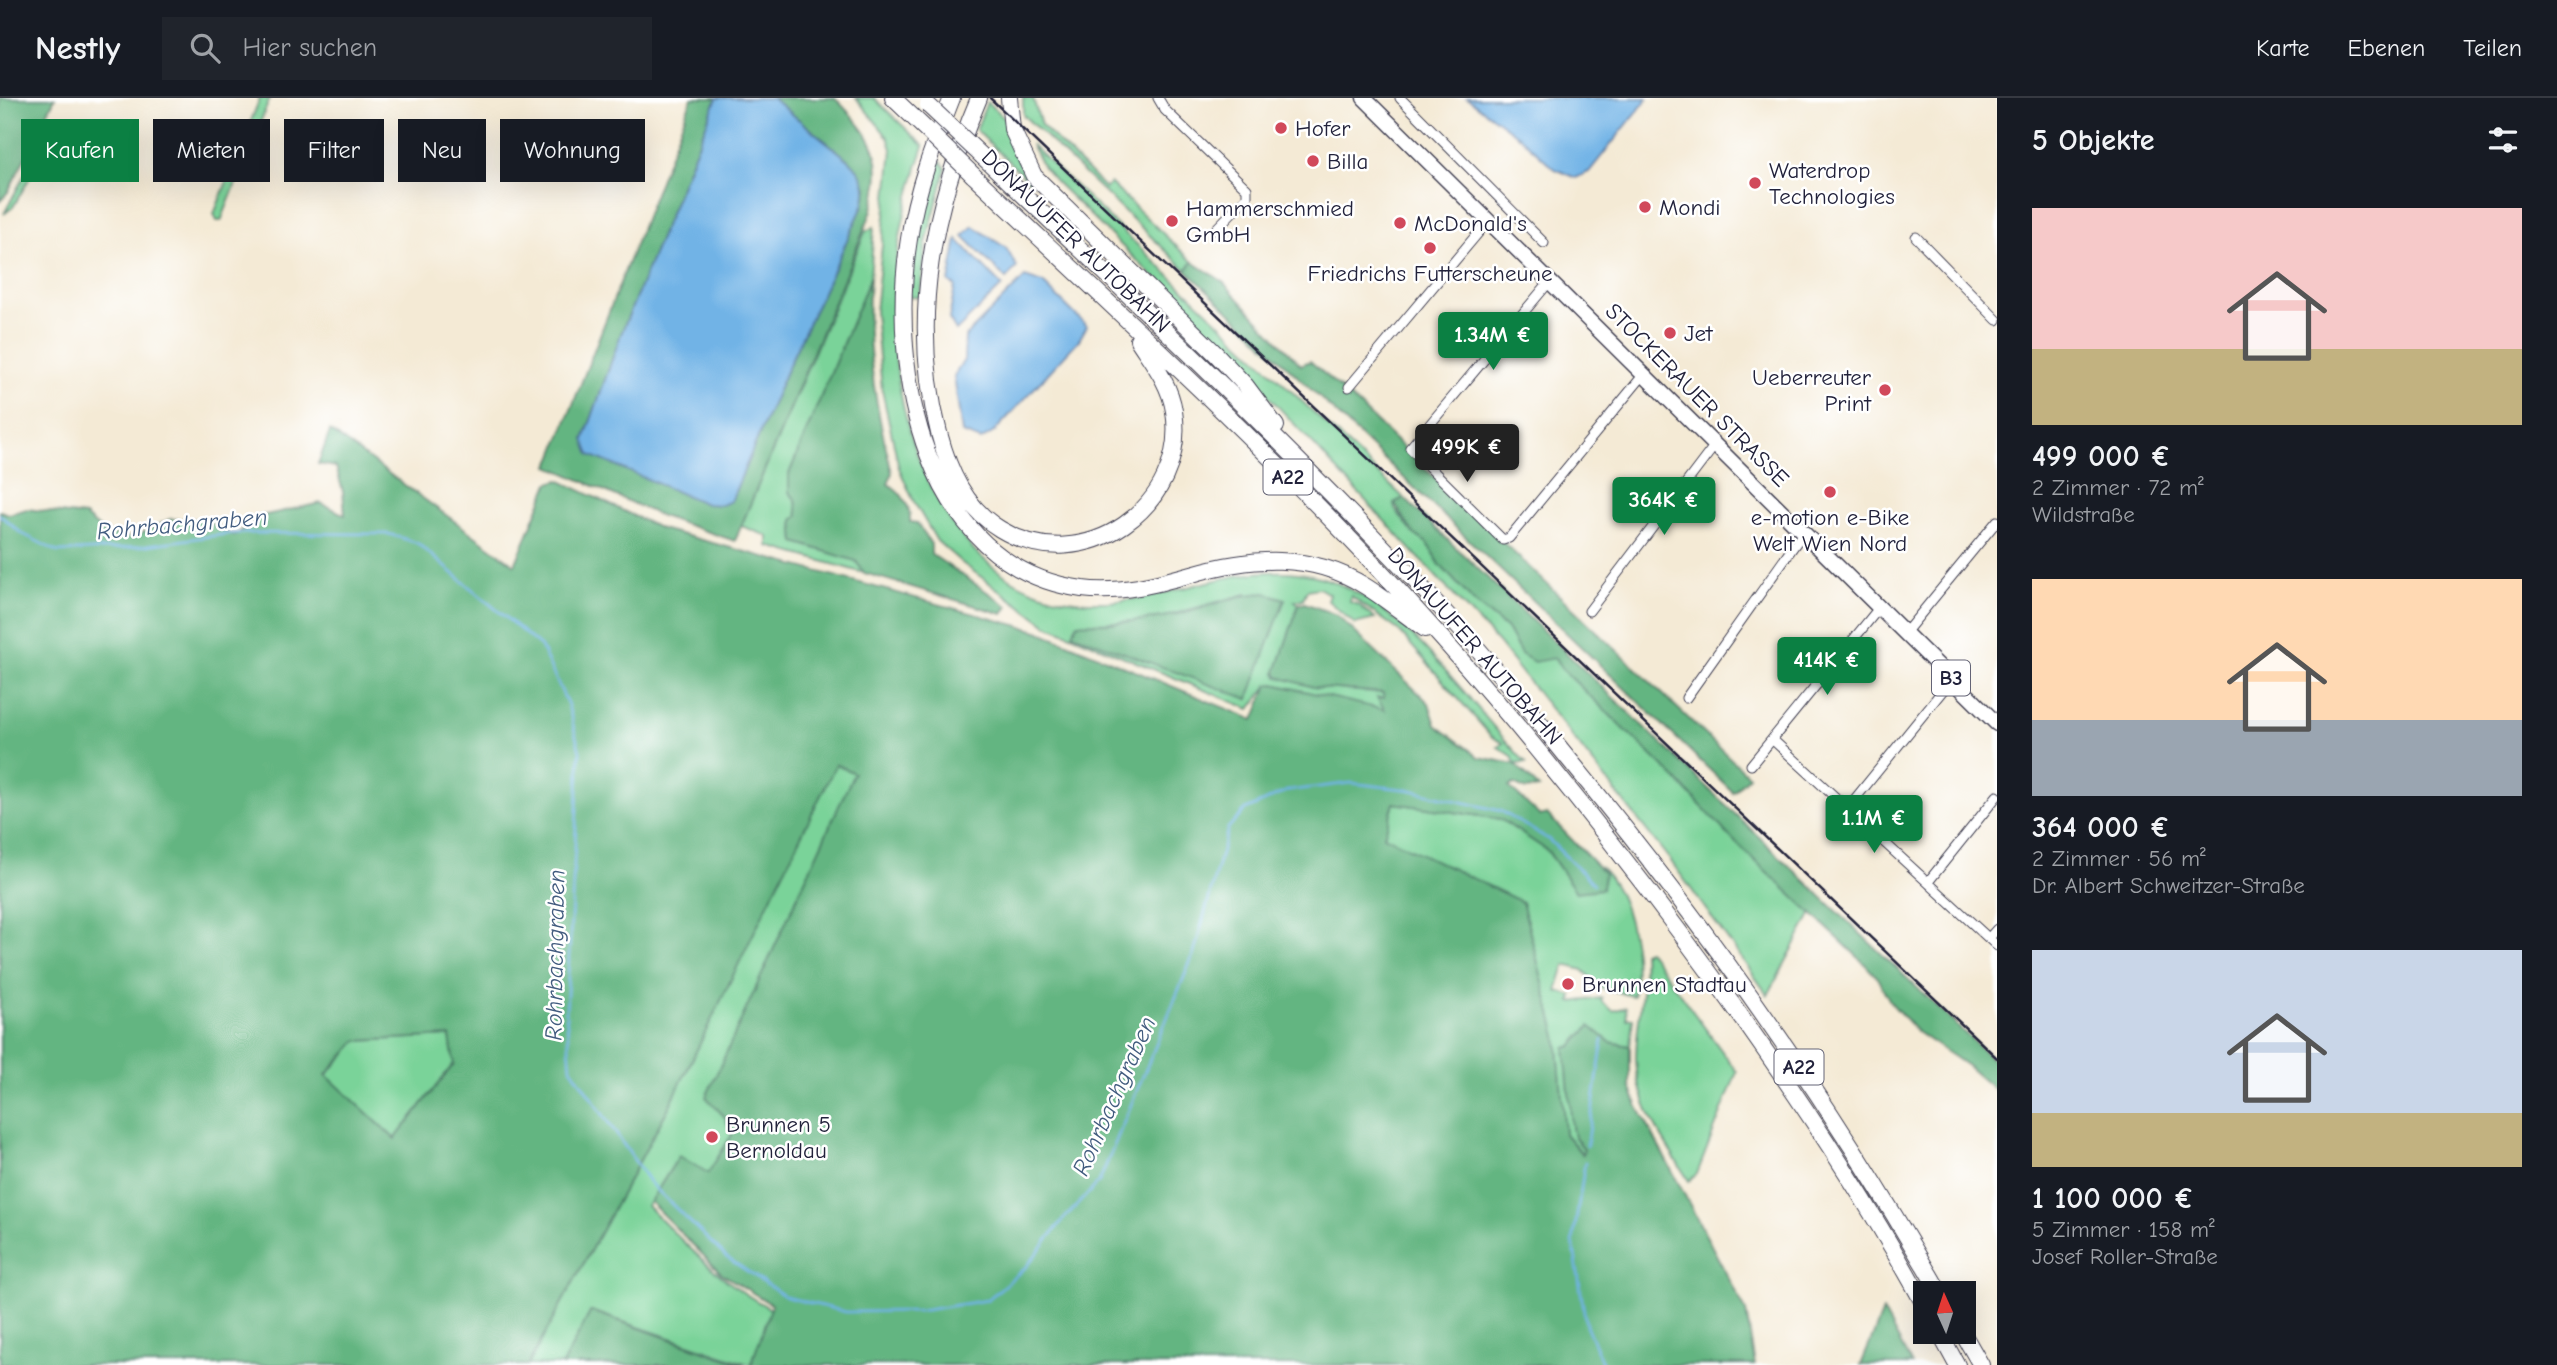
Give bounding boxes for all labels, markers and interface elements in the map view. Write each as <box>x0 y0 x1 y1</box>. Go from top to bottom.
search box <box>162 17 652 80</box>
text: Nestly <box>35 29 120 67</box>
icon: search <box>186 29 224 67</box>
text: Hier suchen <box>242 33 377 63</box>
text: Karte <box>2256 34 2309 62</box>
text: Ebenen <box>2347 34 2425 62</box>
text: Teilen <box>2463 34 2522 62</box>
place label: Hofer <box>1295 115 1351 142</box>
chip: Kaufen <box>21 119 139 182</box>
chip: Mieten <box>153 119 270 182</box>
chip: Filter <box>284 119 384 182</box>
chip: Neu <box>398 119 486 182</box>
chip: Wohnung <box>500 119 645 182</box>
marker: Hofer <box>1273 120 1289 136</box>
icon: filters <box>2484 121 2522 159</box>
text: 5 Objekte <box>2032 123 2155 158</box>
street label: DONAUUFER AUTOBAHN <box>976 144 1176 338</box>
place label: Billa <box>1327 148 1368 175</box>
marker: Billa <box>1305 153 1321 169</box>
place label: Waterdrop Technologies <box>1769 157 1895 210</box>
marker: Waterdrop Technologies <box>1747 175 1763 191</box>
place label: Mondi <box>1659 194 1721 221</box>
place label: Hammerschmied GmbH <box>1186 195 1354 248</box>
marker: Mondi <box>1637 199 1653 215</box>
place label: McDonald's <box>1414 210 1527 237</box>
marker: Hammerschmied GmbH <box>1164 213 1180 229</box>
marker: McDonald's <box>1392 215 1408 231</box>
marker: Friedrichs Futterscheune <box>1422 240 1438 256</box>
icon: home <box>2214 253 2340 379</box>
place label: Friedrichs Futterscheune <box>1308 260 1552 287</box>
street label: STOCKERAUER STRASSE <box>1600 298 1794 492</box>
pin: 1.34M € <box>1428 313 1558 372</box>
place label: Jet <box>1684 320 1714 347</box>
text: 1.34M € <box>1454 321 1532 348</box>
marker: Jet <box>1662 325 1678 341</box>
place label: Ueberreuter Print <box>1752 364 1872 417</box>
marker: Ueberreuter Print <box>1877 382 1893 398</box>
pin: 499K € <box>1410 424 1524 484</box>
text: 499K € <box>1431 433 1503 460</box>
text: 499 000 € <box>2032 439 2171 474</box>
road number: A22 <box>1264 460 1312 494</box>
text: 2 Zimmer · 72 m² <box>2032 474 2204 501</box>
pin: 364K € <box>1607 478 1721 537</box>
marker: e-motion e-Bike Welt Wien Nord <box>1822 484 1838 500</box>
text: 364K € <box>1628 486 1700 513</box>
text: Wildstraße <box>2032 501 2135 528</box>
water label: Rohrbachgraben <box>96 503 268 545</box>
place label: e-motion e-Bike Welt Wien Nord <box>1751 504 1909 557</box>
street label: DONAUUFER AUTOBAHN <box>1382 542 1568 750</box>
icon: home <box>2214 624 2340 750</box>
pin: 414K € <box>1770 638 1884 697</box>
text: 414K € <box>1793 646 1861 673</box>
road number: B3 <box>1932 660 1970 696</box>
pin: 1.1M € <box>1817 796 1931 855</box>
text: 1.1M € <box>1842 804 1906 831</box>
text: 364 000 € <box>2032 810 2170 845</box>
text: 2 Zimmer · 56 m² <box>2032 845 2206 872</box>
water label: Rohrbachgraben <box>540 869 570 1041</box>
text: Dr. Albert Schweitzer-Straße <box>2032 872 2305 899</box>
place label: Brunnen Stadtau <box>1582 971 1747 998</box>
marker: Brunnen Stadtau <box>1560 976 1576 992</box>
icon: home <box>2214 995 2340 1121</box>
water label: Rohrbachgraben <box>1066 1012 1162 1180</box>
road number: A22 <box>1774 1049 1824 1084</box>
place label: Brunnen 5 Bernoldau <box>726 1111 831 1164</box>
marker: Brunnen 5 Bernoldau <box>704 1129 720 1145</box>
text: 1 100 000 € <box>2032 1181 2194 1216</box>
text: 5 Zimmer · 158 m² <box>2032 1216 2215 1243</box>
text: Josef Roller-Straße <box>2032 1243 2218 1270</box>
north arrow <box>1913 1281 1976 1344</box>
map controls <box>1913 1281 1976 1344</box>

